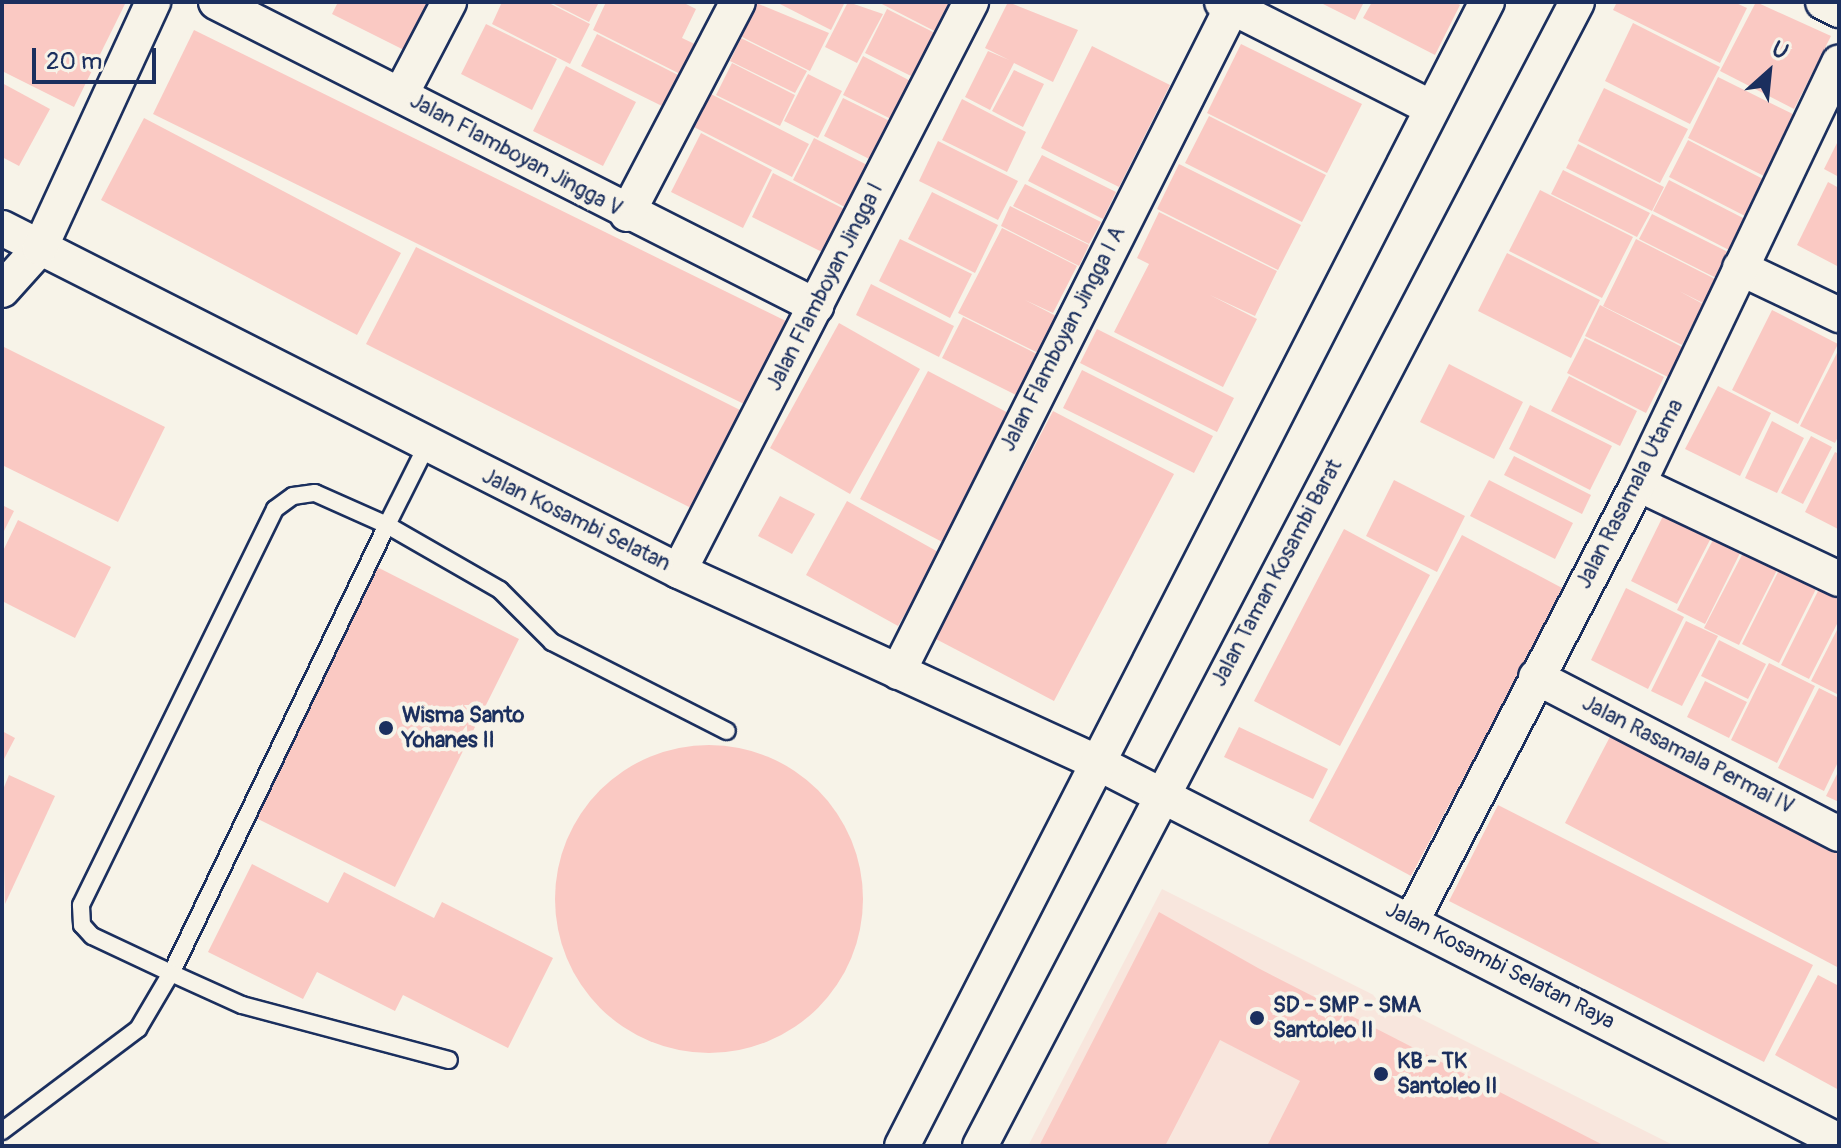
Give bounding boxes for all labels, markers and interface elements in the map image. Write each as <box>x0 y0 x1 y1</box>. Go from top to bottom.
scale bar <box>36 32 160 82</box>
north arrow <box>1729 32 1809 112</box>
text: U <box>1767 35 1793 66</box>
text: 20 m <box>46 47 102 76</box>
street label: Jalan Flamboyan Jingga V <box>405 88 627 222</box>
street label: Jalan Flamboyan Jingga I <box>761 179 889 395</box>
street label: Jalan Flamboyan Jingga I A <box>995 222 1131 456</box>
street label: Jalan Rasamala Utama <box>1571 395 1689 593</box>
street label: Jalan Taman Kosambi Barat <box>1206 455 1348 691</box>
street label: Jalan Kosambi Selatan <box>477 463 675 577</box>
street label: Jalan Rasamala Permai IV <box>1578 690 1798 820</box>
place label: Wisma Santo Yohanes II <box>402 702 524 754</box>
marker: Wisma Santo Yohanes II <box>377 719 395 737</box>
street label: Jalan Kosambi Selatan Raya <box>1381 897 1619 1035</box>
place label: SD - SMP - SMA Santoleo II <box>1273 992 1421 1044</box>
marker: SD - SMP - SMA Santoleo II <box>1248 1009 1266 1027</box>
place label: KB - TK Santoleo II <box>1397 1048 1497 1100</box>
marker: KB - TK Santoleo II <box>1372 1065 1390 1083</box>

